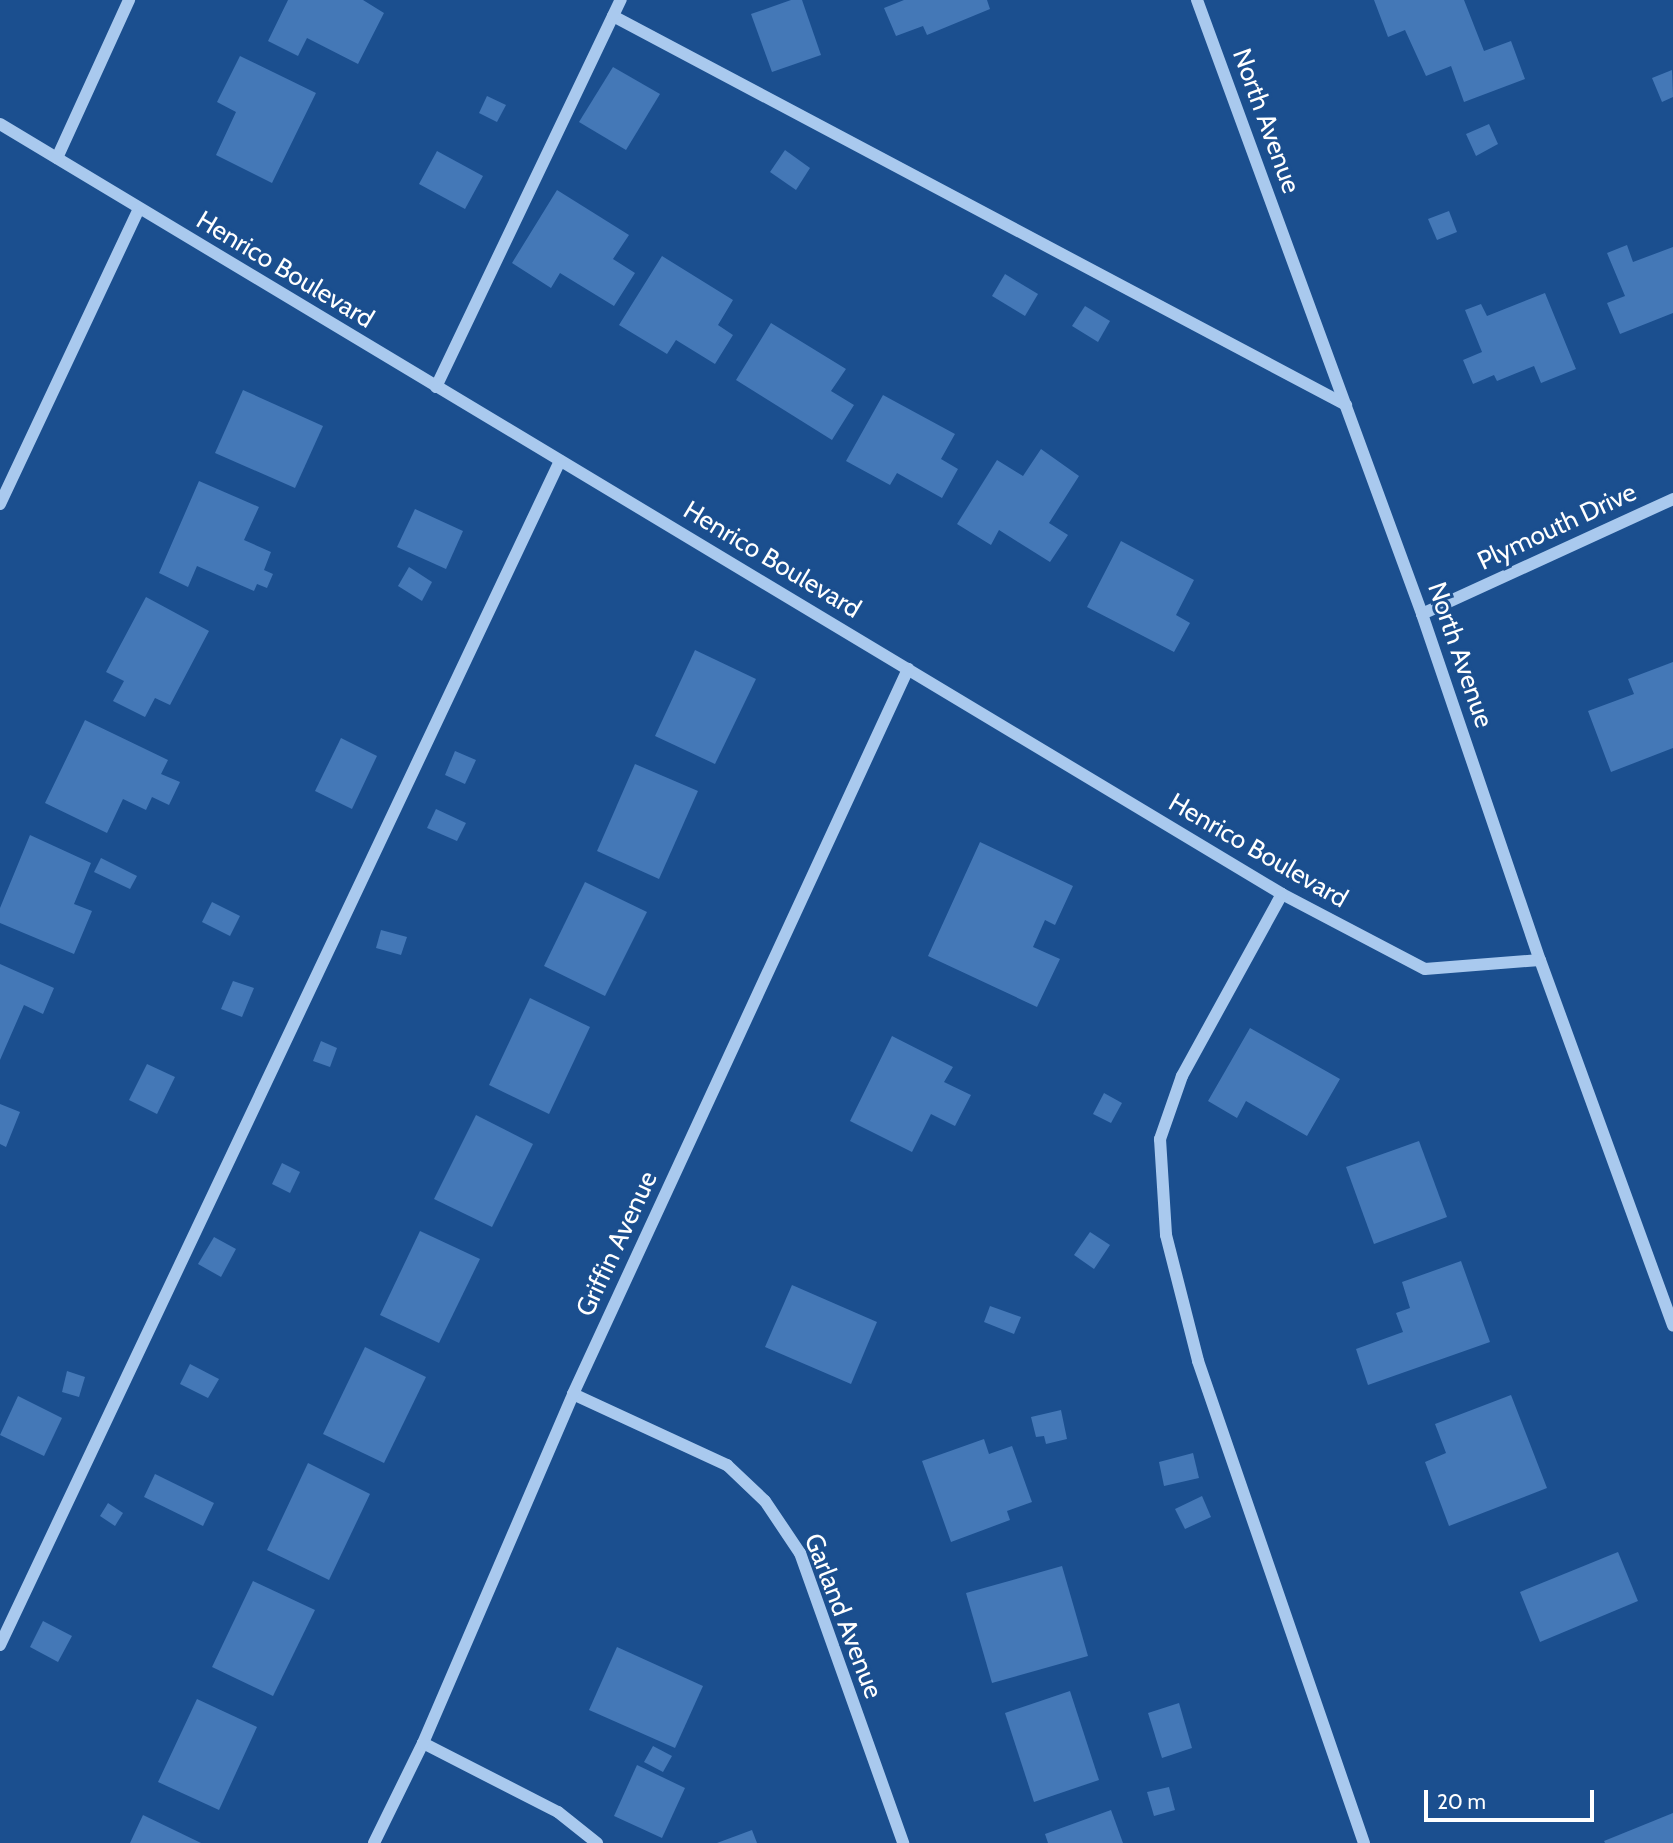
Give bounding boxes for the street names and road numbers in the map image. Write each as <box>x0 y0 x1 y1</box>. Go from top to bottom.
street label: North Avenue <box>1225 44 1307 198</box>
street label: Henrico Boulevard <box>191 205 379 335</box>
street label: Plymouth Drive <box>1473 477 1641 577</box>
street label: Henrico Boulevard <box>678 495 866 625</box>
street label: North Avenue <box>1421 578 1499 732</box>
street label: Henrico Boulevard <box>1163 787 1353 915</box>
street label: Griffin Avenue <box>570 1166 664 1322</box>
street label: Garland Avenue <box>797 1529 889 1703</box>

